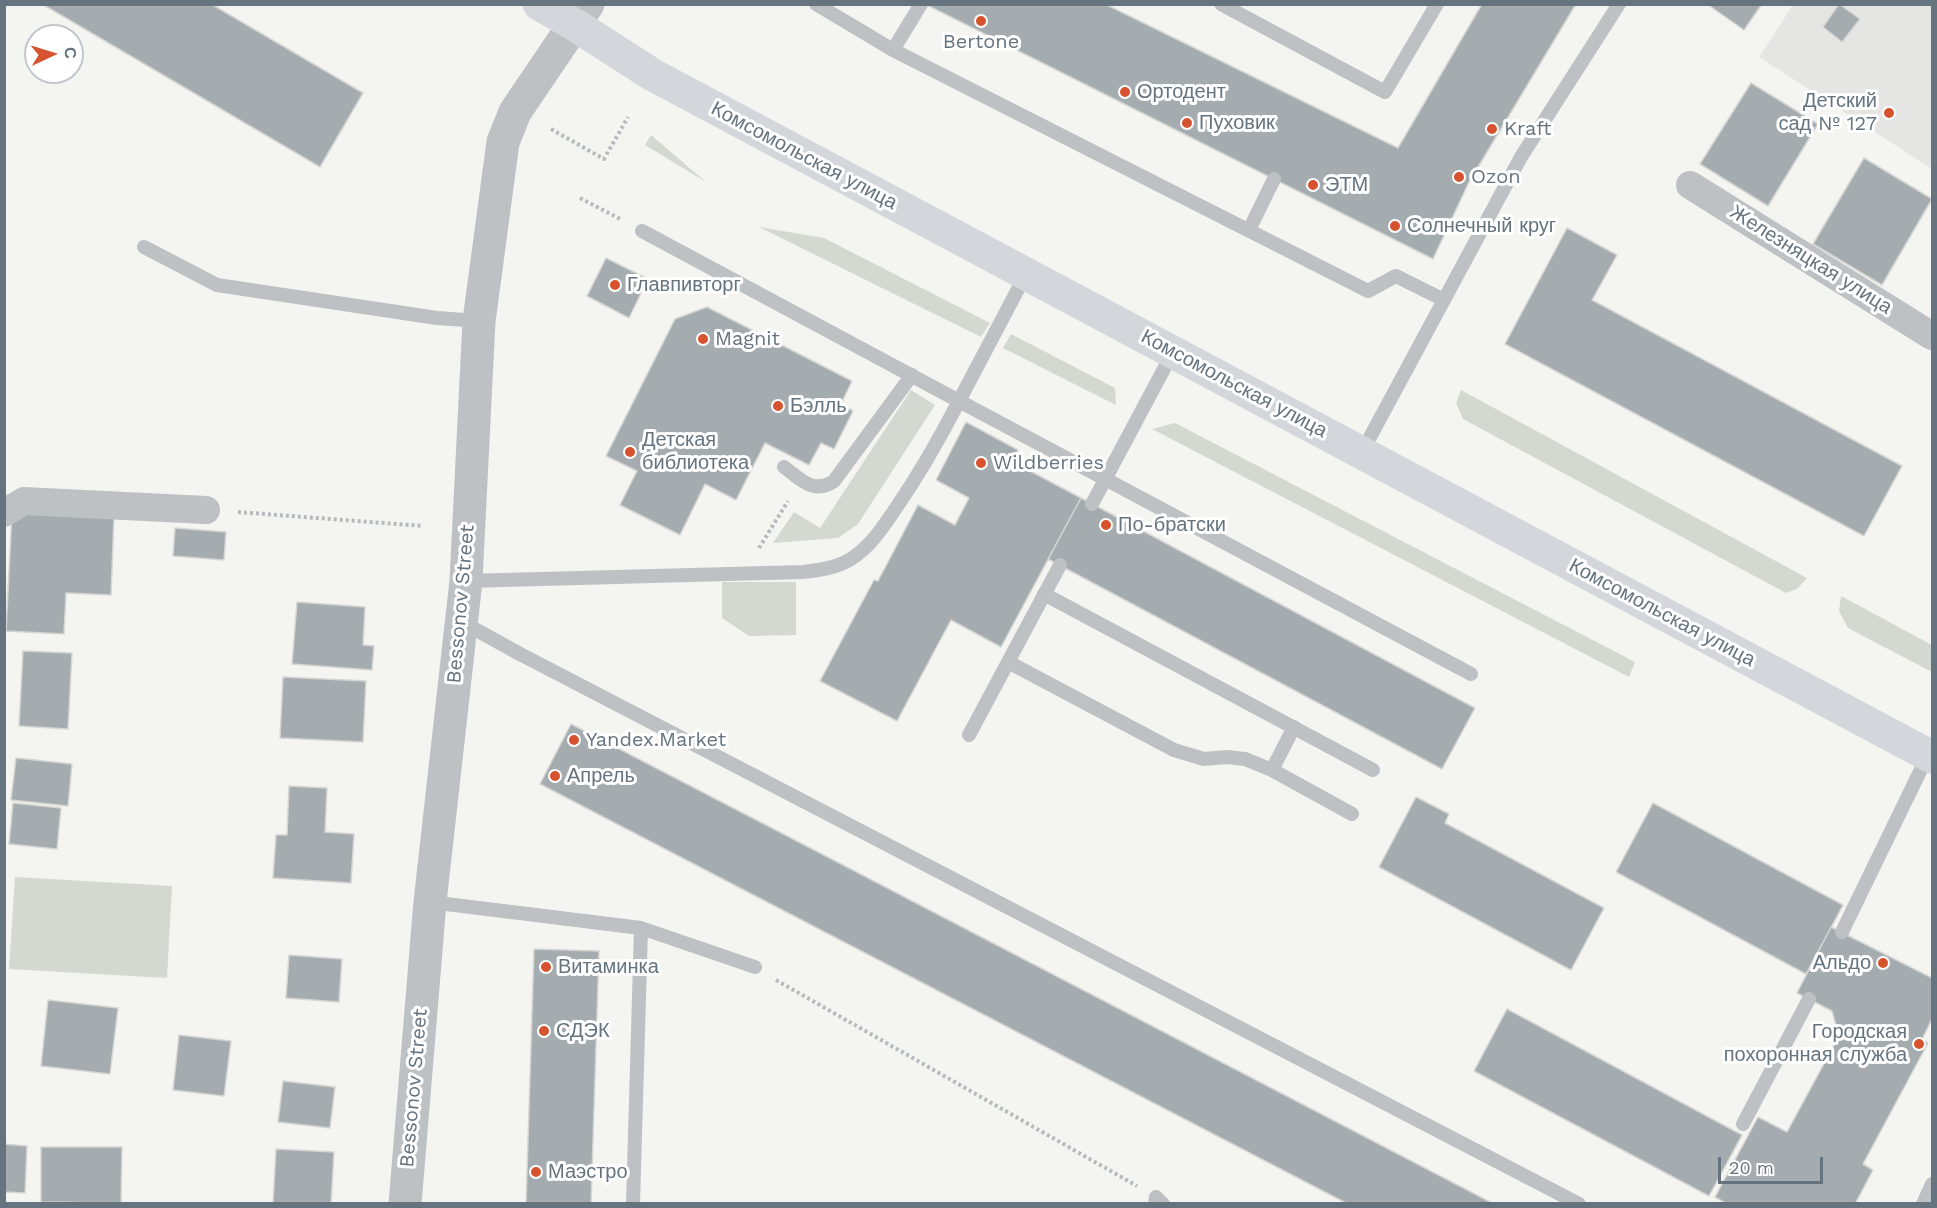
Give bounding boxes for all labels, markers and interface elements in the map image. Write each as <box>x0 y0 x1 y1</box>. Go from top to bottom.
marker: Bertone <box>974 14 988 28</box>
north arrow <box>24 24 84 84</box>
place label: Bertone <box>943 30 1019 54</box>
text: С <box>61 46 80 59</box>
place label: Ортодент <box>1137 80 1226 104</box>
marker: Ортодент <box>1118 85 1132 99</box>
place label: Детский сад № 127 <box>1778 89 1877 136</box>
street label: Комсомольская улица <box>707 97 901 215</box>
marker: Детский сад № 127 <box>1882 106 1896 120</box>
place label: Пуховик <box>1199 111 1275 135</box>
marker: Пуховик <box>1180 116 1194 130</box>
place label: Kraft <box>1504 117 1551 141</box>
marker: Kraft <box>1485 122 1499 136</box>
place label: Ozon <box>1471 165 1521 189</box>
marker: Ozon <box>1452 170 1466 184</box>
place label: ЭТМ <box>1325 173 1368 197</box>
marker: ЭТМ <box>1306 178 1320 192</box>
street label: Железняцкая улица <box>1726 200 1896 320</box>
place label: Солнечный круг <box>1407 214 1556 238</box>
marker: Солнечный круг <box>1388 219 1402 233</box>
place label: Главпивторг <box>627 273 741 297</box>
marker: Главпивторг <box>608 278 622 292</box>
street label: Комсомольская улица <box>1137 325 1331 443</box>
place label: Magnit <box>715 327 780 351</box>
marker: Magnit <box>696 332 710 346</box>
place label: Бэлль <box>790 394 847 418</box>
marker: Бэлль <box>771 399 785 413</box>
place label: Детская библиотека <box>642 428 749 475</box>
marker: Детская библиотека <box>623 445 637 459</box>
place label: Wildberries <box>993 451 1104 475</box>
marker: Wildberries <box>974 456 988 470</box>
place label: По-братски <box>1118 513 1226 537</box>
marker: По-братски <box>1099 518 1113 532</box>
street label: Bessonov Street <box>442 524 480 684</box>
street label: Комсомольская улица <box>1565 554 1759 672</box>
place label: Yandex.Market <box>586 728 726 752</box>
marker: Yandex.Market <box>567 733 581 747</box>
place label: Апрель <box>567 764 635 788</box>
marker: Апрель <box>548 769 562 783</box>
place label: Альдо <box>1813 951 1871 975</box>
place label: Витаминка <box>558 955 659 979</box>
marker: Альдо <box>1876 956 1890 970</box>
marker: Витаминка <box>539 960 553 974</box>
street label: Bessonov Street <box>395 1008 433 1168</box>
place label: СДЭК <box>556 1019 610 1043</box>
place label: Городская похоронная служба <box>1724 1020 1907 1067</box>
marker: СДЭК <box>537 1024 551 1038</box>
marker: Городская похоронная служба <box>1912 1037 1926 1051</box>
scale bar <box>1721 1145 1826 1183</box>
text: 20 m <box>1729 1157 1774 1178</box>
place label: Маэстро <box>548 1160 628 1184</box>
marker: Маэстро <box>529 1165 543 1179</box>

